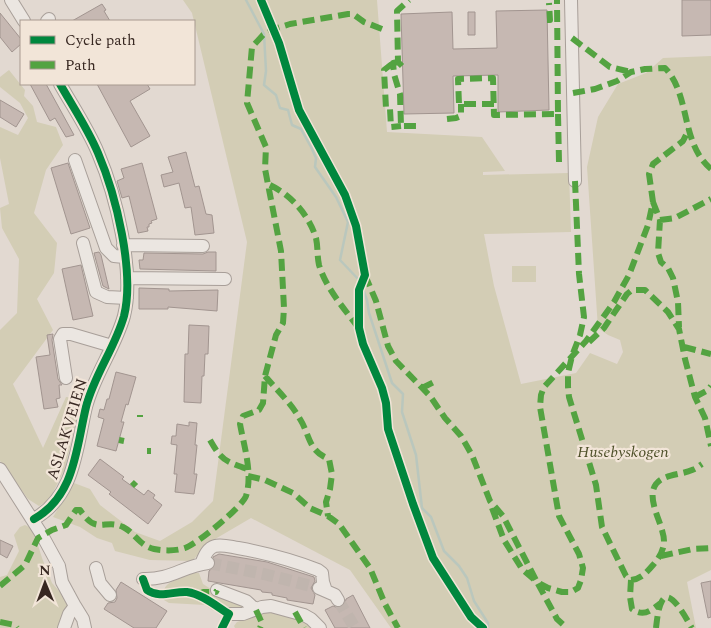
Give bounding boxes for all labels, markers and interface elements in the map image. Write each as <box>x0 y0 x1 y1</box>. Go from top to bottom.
legend <box>20 20 195 85</box>
text: Cycle path <box>65 29 136 52</box>
text: Path <box>65 54 96 77</box>
street label: ASLAKVEIEN <box>40 375 94 483</box>
park label: Husebyskogen <box>577 440 669 464</box>
north arrow <box>20 558 70 608</box>
text: N <box>39 560 51 581</box>

